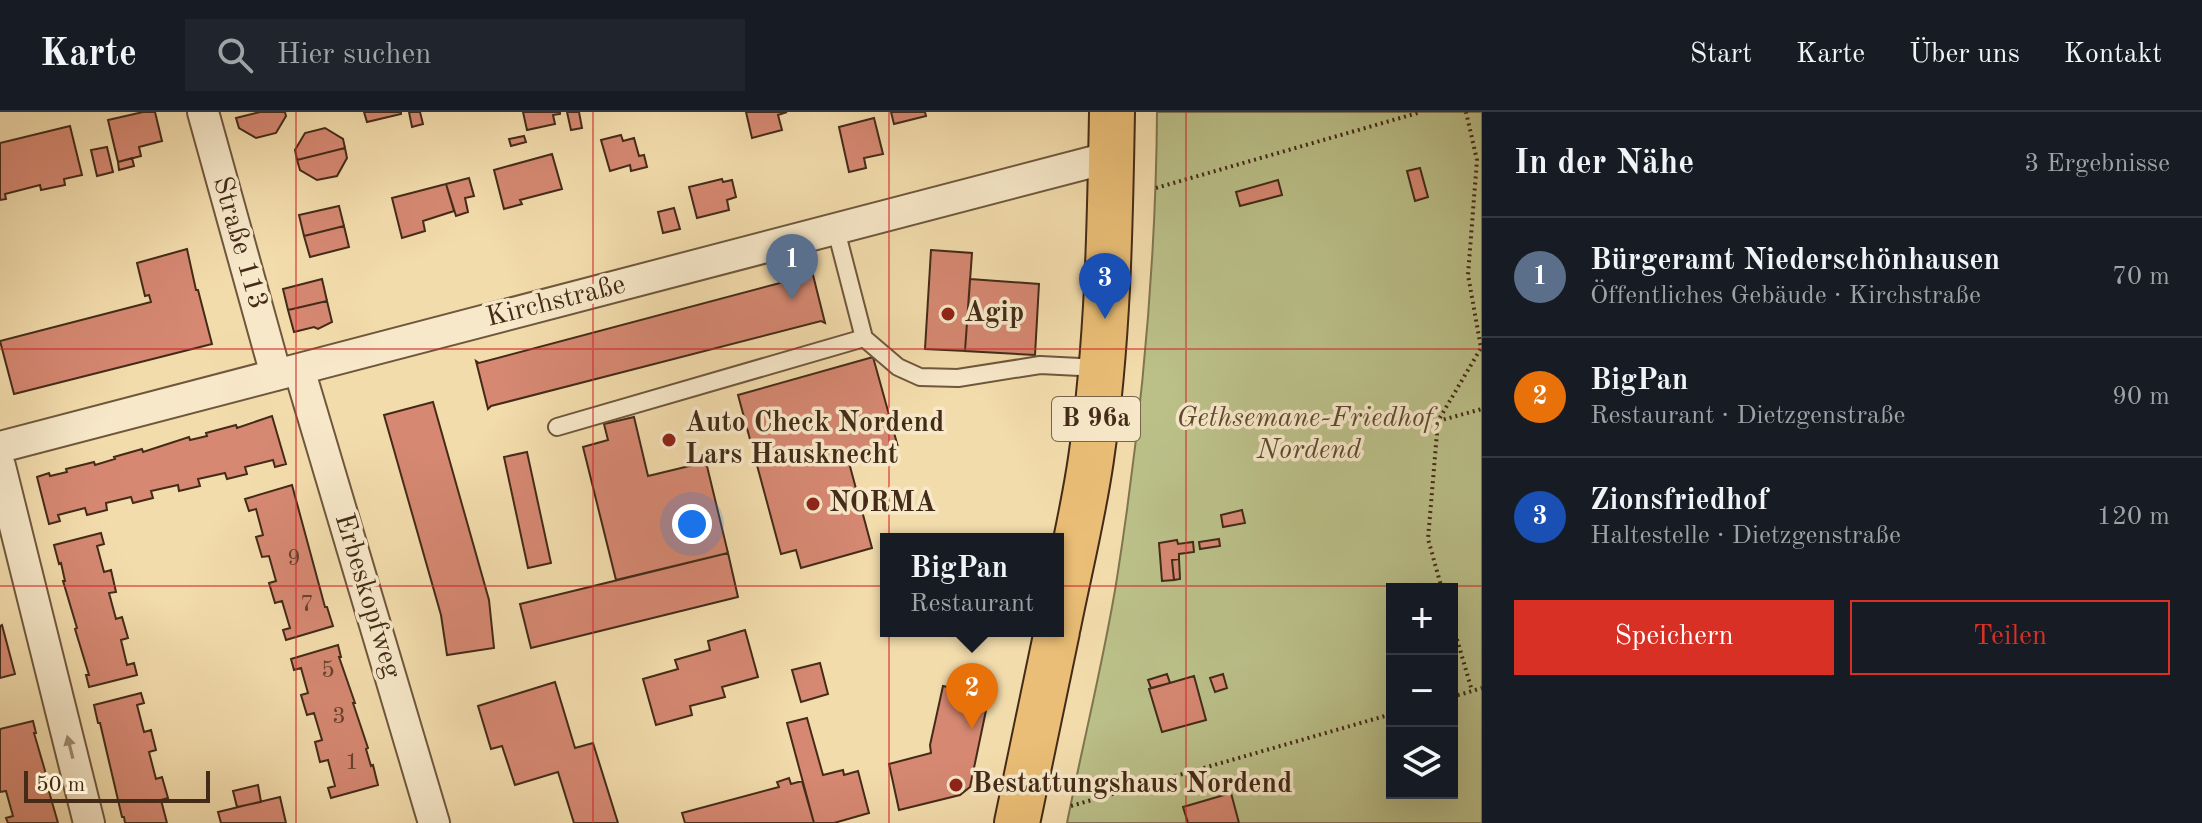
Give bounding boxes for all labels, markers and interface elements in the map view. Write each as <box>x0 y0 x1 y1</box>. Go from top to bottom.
search box <box>185 19 745 91</box>
icon: search <box>213 33 257 77</box>
text: Karte <box>40 36 137 74</box>
text: Hier suchen <box>277 40 432 70</box>
text: Start <box>1690 41 1752 69</box>
text: Karte <box>1796 41 1865 69</box>
text: Über uns <box>1909 41 2020 69</box>
text: Kontakt <box>2064 41 2162 69</box>
text: In der Nähe <box>1514 147 1694 181</box>
text: 3 Ergebnisse <box>2024 151 2170 177</box>
street label: Straße 113 <box>207 173 271 313</box>
pin: 1 <box>766 234 818 300</box>
text: Bürgeramt Niederschönhausen <box>1590 246 2000 276</box>
pin: 3 <box>1079 253 1131 319</box>
text: 1 <box>1532 264 1548 290</box>
text: 70 m <box>2112 264 2170 290</box>
street label: Kirchstraße <box>483 271 629 333</box>
text: Öffentliches Gebäude · Kirchstraße <box>1590 283 1981 309</box>
place label: Agip <box>964 300 1024 328</box>
marker: Agip <box>939 305 957 323</box>
text: BigPan <box>1590 366 1688 396</box>
text: 2 <box>1532 384 1548 410</box>
text: 90 m <box>2112 384 2170 410</box>
road number: B 96a <box>1052 397 1140 441</box>
text: Restaurant · Dietzgenstraße <box>1590 403 1906 429</box>
park label: Gethsemane-Friedhof, Nordend <box>1177 405 1442 465</box>
place label: Auto Check Nordend Lars Hausknecht <box>685 410 944 470</box>
marker: Auto Check Nordend Lars Hausknecht <box>660 431 678 449</box>
text: Zionsfriedhof <box>1590 486 1768 516</box>
place label: NORMA <box>829 490 936 518</box>
marker: NORMA <box>804 495 822 513</box>
your location <box>672 504 712 544</box>
text: 3 <box>1532 504 1548 530</box>
text: 120 m <box>2097 504 2170 530</box>
street label: Erbeskopfweg <box>329 510 405 682</box>
text: Haltestelle · Dietzgenstraße <box>1590 523 1901 549</box>
popup <box>880 533 1064 637</box>
house number: 9 <box>287 547 301 571</box>
text: BigPan <box>910 554 1008 584</box>
map controls <box>1386 583 1458 799</box>
button: + <box>1386 583 1458 655</box>
text: Restaurant <box>910 591 1034 617</box>
house number: 7 <box>300 593 314 617</box>
button: Speichern <box>1514 600 1834 675</box>
button: Teilen <box>1850 600 2170 675</box>
button: − <box>1386 655 1458 727</box>
house number: 5 <box>321 659 335 683</box>
pin: 2 <box>946 663 998 729</box>
house number: 3 <box>332 705 346 729</box>
button: layers <box>1386 727 1458 799</box>
one-way arrow <box>63 735 76 760</box>
house number: 1 <box>345 751 359 775</box>
scale bar <box>24 767 210 803</box>
place label: Bestattungshaus Nordend <box>972 771 1292 799</box>
text: 50 m <box>36 774 85 796</box>
marker: Bestattungshaus Nordend <box>947 776 965 794</box>

